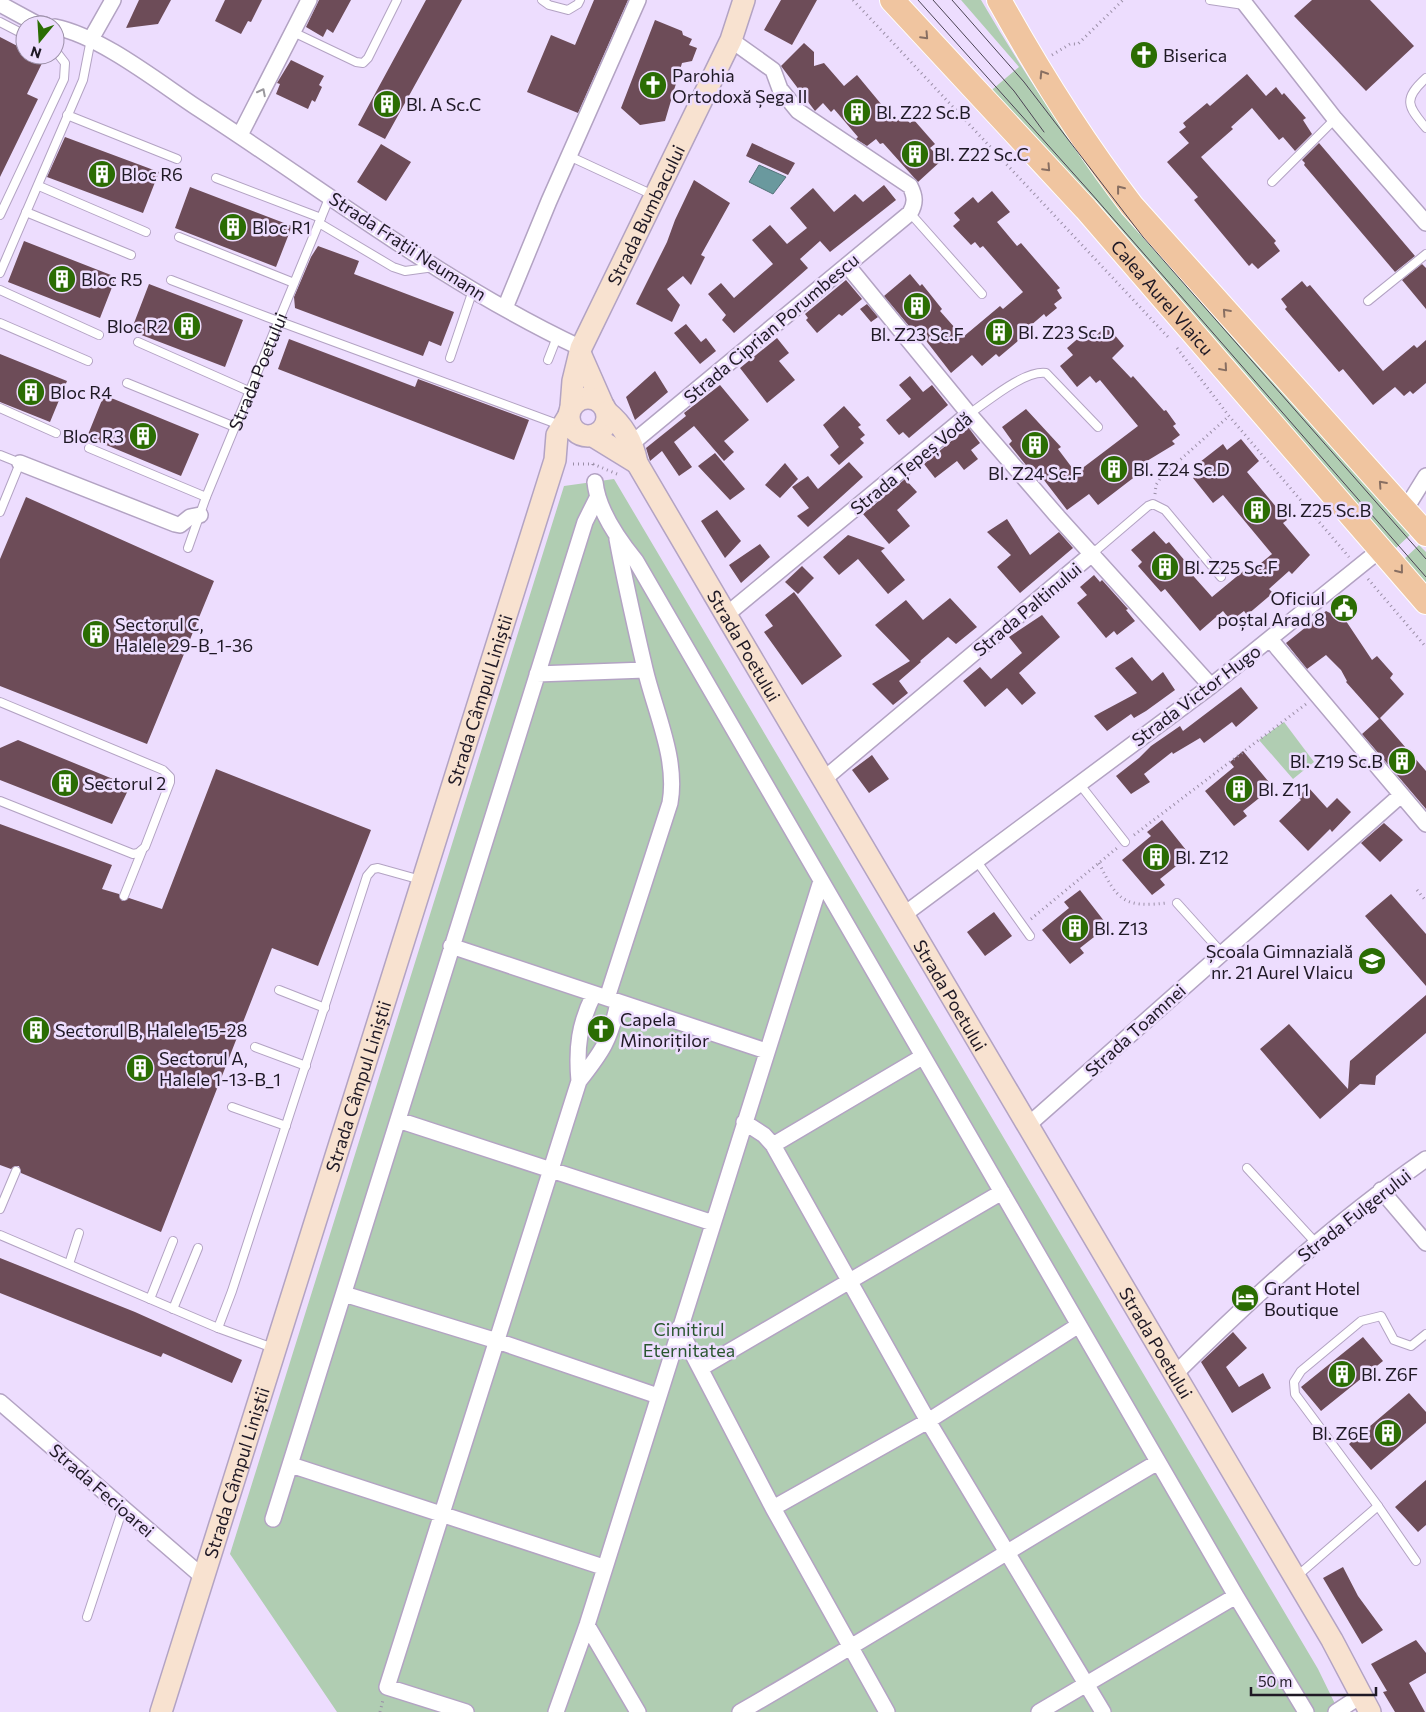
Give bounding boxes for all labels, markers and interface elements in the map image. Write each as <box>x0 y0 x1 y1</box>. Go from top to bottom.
north arrow <box>15 15 65 65</box>
one-way arrow <box>919 30 928 39</box>
church icon: Biserica <box>1129 40 1159 70</box>
text: N <box>28 43 43 63</box>
place label: Biserica <box>1163 44 1227 66</box>
place label: Parohia Ortodoxă Șega II <box>672 64 808 108</box>
church icon: Parohia Ortodoxă Șega II <box>638 70 668 100</box>
one-way arrow <box>1039 71 1049 80</box>
one-way arrow <box>256 88 266 97</box>
building icon: Bl. A Sc.C <box>372 89 402 119</box>
place label: Bl. A Sc.C <box>406 93 481 115</box>
building icon: Bl. Z22 Sc.B <box>842 97 872 127</box>
place label: Bl. Z22 Sc.B <box>876 101 971 123</box>
building icon: Bl. Z22 Sc.C <box>900 139 930 169</box>
street label: Strada Bumbacului <box>602 141 689 289</box>
place label: Bl. Z22 Sc.C <box>934 143 1029 165</box>
building icon: Bloc R6 <box>87 159 117 189</box>
one-way arrow <box>1042 162 1051 171</box>
place label: Bloc R6 <box>121 163 183 185</box>
one-way arrow <box>1117 186 1125 195</box>
street label: Strada Frații Neumann <box>325 187 491 306</box>
building icon: Bloc R1 <box>218 212 248 242</box>
place label: Bloc R1 <box>252 216 311 238</box>
street label: Calea Aurel Vlaicu <box>1107 235 1218 360</box>
street label: Strada Ciprian Porumbescu <box>679 248 863 408</box>
building icon: Bloc R5 <box>47 264 77 294</box>
place label: Bloc R5 <box>81 268 143 290</box>
building icon: Bl. Z23 Sc.F <box>902 291 932 321</box>
one-way arrow <box>1223 308 1232 317</box>
street label: Strada Poetului <box>224 309 292 433</box>
building icon: Bloc R2 <box>172 311 202 341</box>
place label: Bloc R2 <box>107 315 168 337</box>
building icon: Bl. Z23 Sc.D <box>984 317 1014 347</box>
place label: Bl. Z23 Sc.D <box>1018 321 1115 343</box>
place label: Bl. Z23 Sc.F <box>870 323 964 345</box>
one-way arrow <box>1219 363 1228 372</box>
building icon: Bloc R4 <box>16 377 46 407</box>
place label: Bloc R4 <box>50 381 112 403</box>
street label: Strada Țepeș Vodă <box>846 407 977 520</box>
building icon: Bloc R3 <box>128 421 158 451</box>
place label: Bloc R3 <box>62 425 124 447</box>
building icon: Bl. Z24 Sc.F <box>1020 430 1050 460</box>
building icon: Bl. Z24 Sc.D <box>1099 454 1129 484</box>
place label: Bl. Z24 Sc.D <box>1133 458 1230 480</box>
place label: Bl. Z24 Sc.F <box>988 462 1082 484</box>
one-way arrow <box>1379 481 1388 490</box>
building icon: Bl. Z25 Sc.B <box>1242 495 1272 525</box>
place label: Bl. Z25 Sc.B <box>1276 499 1371 521</box>
building icon: Bl. Z25 Sc.F <box>1150 552 1180 582</box>
place label: Bl. Z25 Sc.F <box>1184 556 1278 578</box>
street label: Strada Paltinului <box>968 557 1086 661</box>
one-way arrow <box>1394 564 1403 573</box>
street label: Strada Poetului <box>703 586 785 705</box>
place label: Oficiul poștal Arad 8 <box>1217 587 1325 631</box>
public building icon: Oficiul poștal Arad 8 <box>1329 593 1359 623</box>
street label: Strada Câmpul Liniștii <box>442 612 517 788</box>
place label: Sectorul C, Halele 29-B_1-36 <box>115 613 253 656</box>
building icon: Sectorul C, Halele 29-B_1-36 <box>81 619 111 649</box>
street label: Strada Victor Hugo <box>1127 639 1265 751</box>
building icon: Bl. Z19 Sc.B <box>1387 746 1417 776</box>
place label: Bl. Z19 Sc.B <box>1290 750 1383 772</box>
building icon: Sectorul 2 <box>50 768 80 798</box>
place label: Sectorul 2 <box>84 772 166 794</box>
building icon: Bl. Z11 <box>1224 774 1254 804</box>
place label: Bl. Z11 <box>1258 778 1309 800</box>
building icon: Bl. Z12 <box>1141 842 1171 872</box>
place label: Bl. Z12 <box>1175 846 1229 868</box>
building icon: Bl. Z13 <box>1060 913 1090 943</box>
place label: Bl. Z13 <box>1094 917 1148 939</box>
street label: Strada Poetului <box>909 936 992 1055</box>
place label: Școala Gimnazială nr. 21 Aurel Vlaicu <box>1206 940 1353 983</box>
school or university icon: Școala Gimnazială nr. 21 Aurel Vlaicu <box>1357 946 1387 976</box>
street label: Strada Toamnei <box>1080 979 1190 1081</box>
street label: Strada Câmpul Liniștii <box>321 998 395 1175</box>
place label: Capela Minoriților <box>620 1008 709 1052</box>
church icon: Capela Minoriților <box>586 1014 616 1044</box>
building icon: Sectorul B, Halele 15-28 <box>21 1015 51 1045</box>
place label: Sectorul B, Halele 15-28 <box>55 1019 247 1041</box>
place label: Sectorul A, Halele 1-13-B_1 <box>159 1047 281 1090</box>
building icon: Sectorul A, Halele 1-13-B_1 <box>125 1053 155 1083</box>
street label: Strada Fulgerului <box>1293 1164 1415 1266</box>
place label: Grant Hotel Boutique <box>1264 1277 1360 1320</box>
street label: Strada Poetului <box>1115 1283 1198 1402</box>
hotel icon: Grant Hotel Boutique <box>1230 1283 1260 1313</box>
park label: Cimitirul Eternitatea <box>643 1318 735 1361</box>
building icon: Bl. Z6F <box>1327 1359 1357 1389</box>
place label: Bl. Z6F <box>1361 1363 1418 1385</box>
street label: Strada Câmpul Liniștii <box>199 1384 274 1561</box>
building icon: Bl. Z6E <box>1373 1418 1403 1448</box>
place label: Bl. Z6E <box>1312 1422 1369 1444</box>
street label: Strada Fecioarei <box>45 1439 159 1541</box>
scale bar <box>1251 1664 1376 1696</box>
text: 50 m <box>1258 1672 1292 1690</box>

